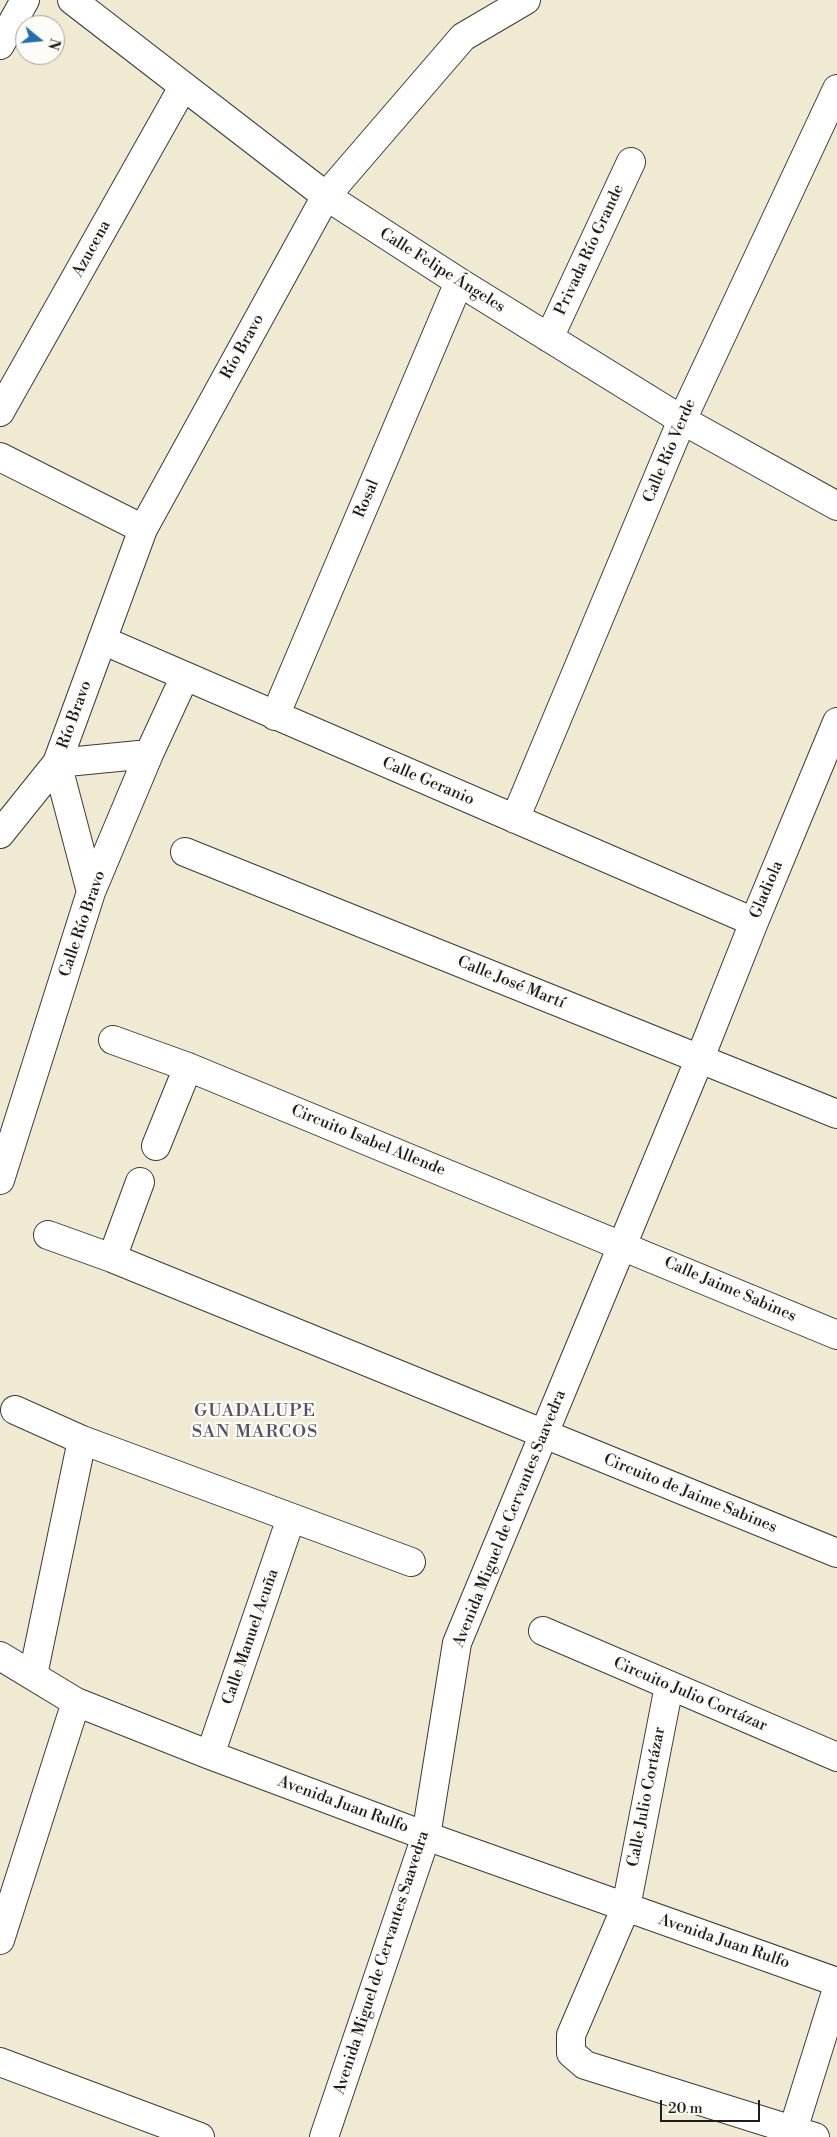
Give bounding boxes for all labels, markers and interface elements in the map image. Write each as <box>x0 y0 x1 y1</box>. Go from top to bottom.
north arrow <box>15 15 65 65</box>
text: N <box>43 36 64 52</box>
street label: Privada Río Grande <box>551 182 629 318</box>
street label: Azucena <box>69 217 115 281</box>
street label: Calle Felipe Ángeles <box>376 225 508 317</box>
street label: Río Bravo <box>217 311 269 383</box>
street label: Calle Río Verde <box>640 396 700 506</box>
street label: Rosal <box>350 477 384 521</box>
street label: Río Bravo <box>54 678 96 752</box>
street label: Calle Geranio <box>379 754 477 810</box>
street label: Gladiola <box>746 858 788 922</box>
street label: Calle Río Bravo <box>56 868 110 980</box>
street label: Calle José Martí <box>454 953 568 1013</box>
street label: Circuito Isabel Allende <box>288 1101 448 1181</box>
street label: Calle Jaime Sabines <box>661 1253 799 1327</box>
street label: Avenida Miguel de Cervantes Saavedra <box>449 1388 571 1650</box>
district label: GUADALUPE SAN MARCOS <box>190 1401 320 1444</box>
street label: Circuito de Jaime Sabines <box>600 1450 780 1538</box>
street label: Calle Manuel Acuña <box>219 1567 283 1707</box>
street label: Circuito Julio Cortázar <box>610 1654 770 1736</box>
street label: Calle Julio Cortázar <box>624 1725 670 1869</box>
street label: Avenida Juan Rulfo <box>275 1772 411 1838</box>
street label: Avenida Miguel de Cervantes Saavedra <box>330 1829 434 2097</box>
street label: Avenida Juan Rulfo <box>656 1911 792 1973</box>
scale bar <box>662 2090 762 2122</box>
text: 20 m <box>668 2099 703 2118</box>

